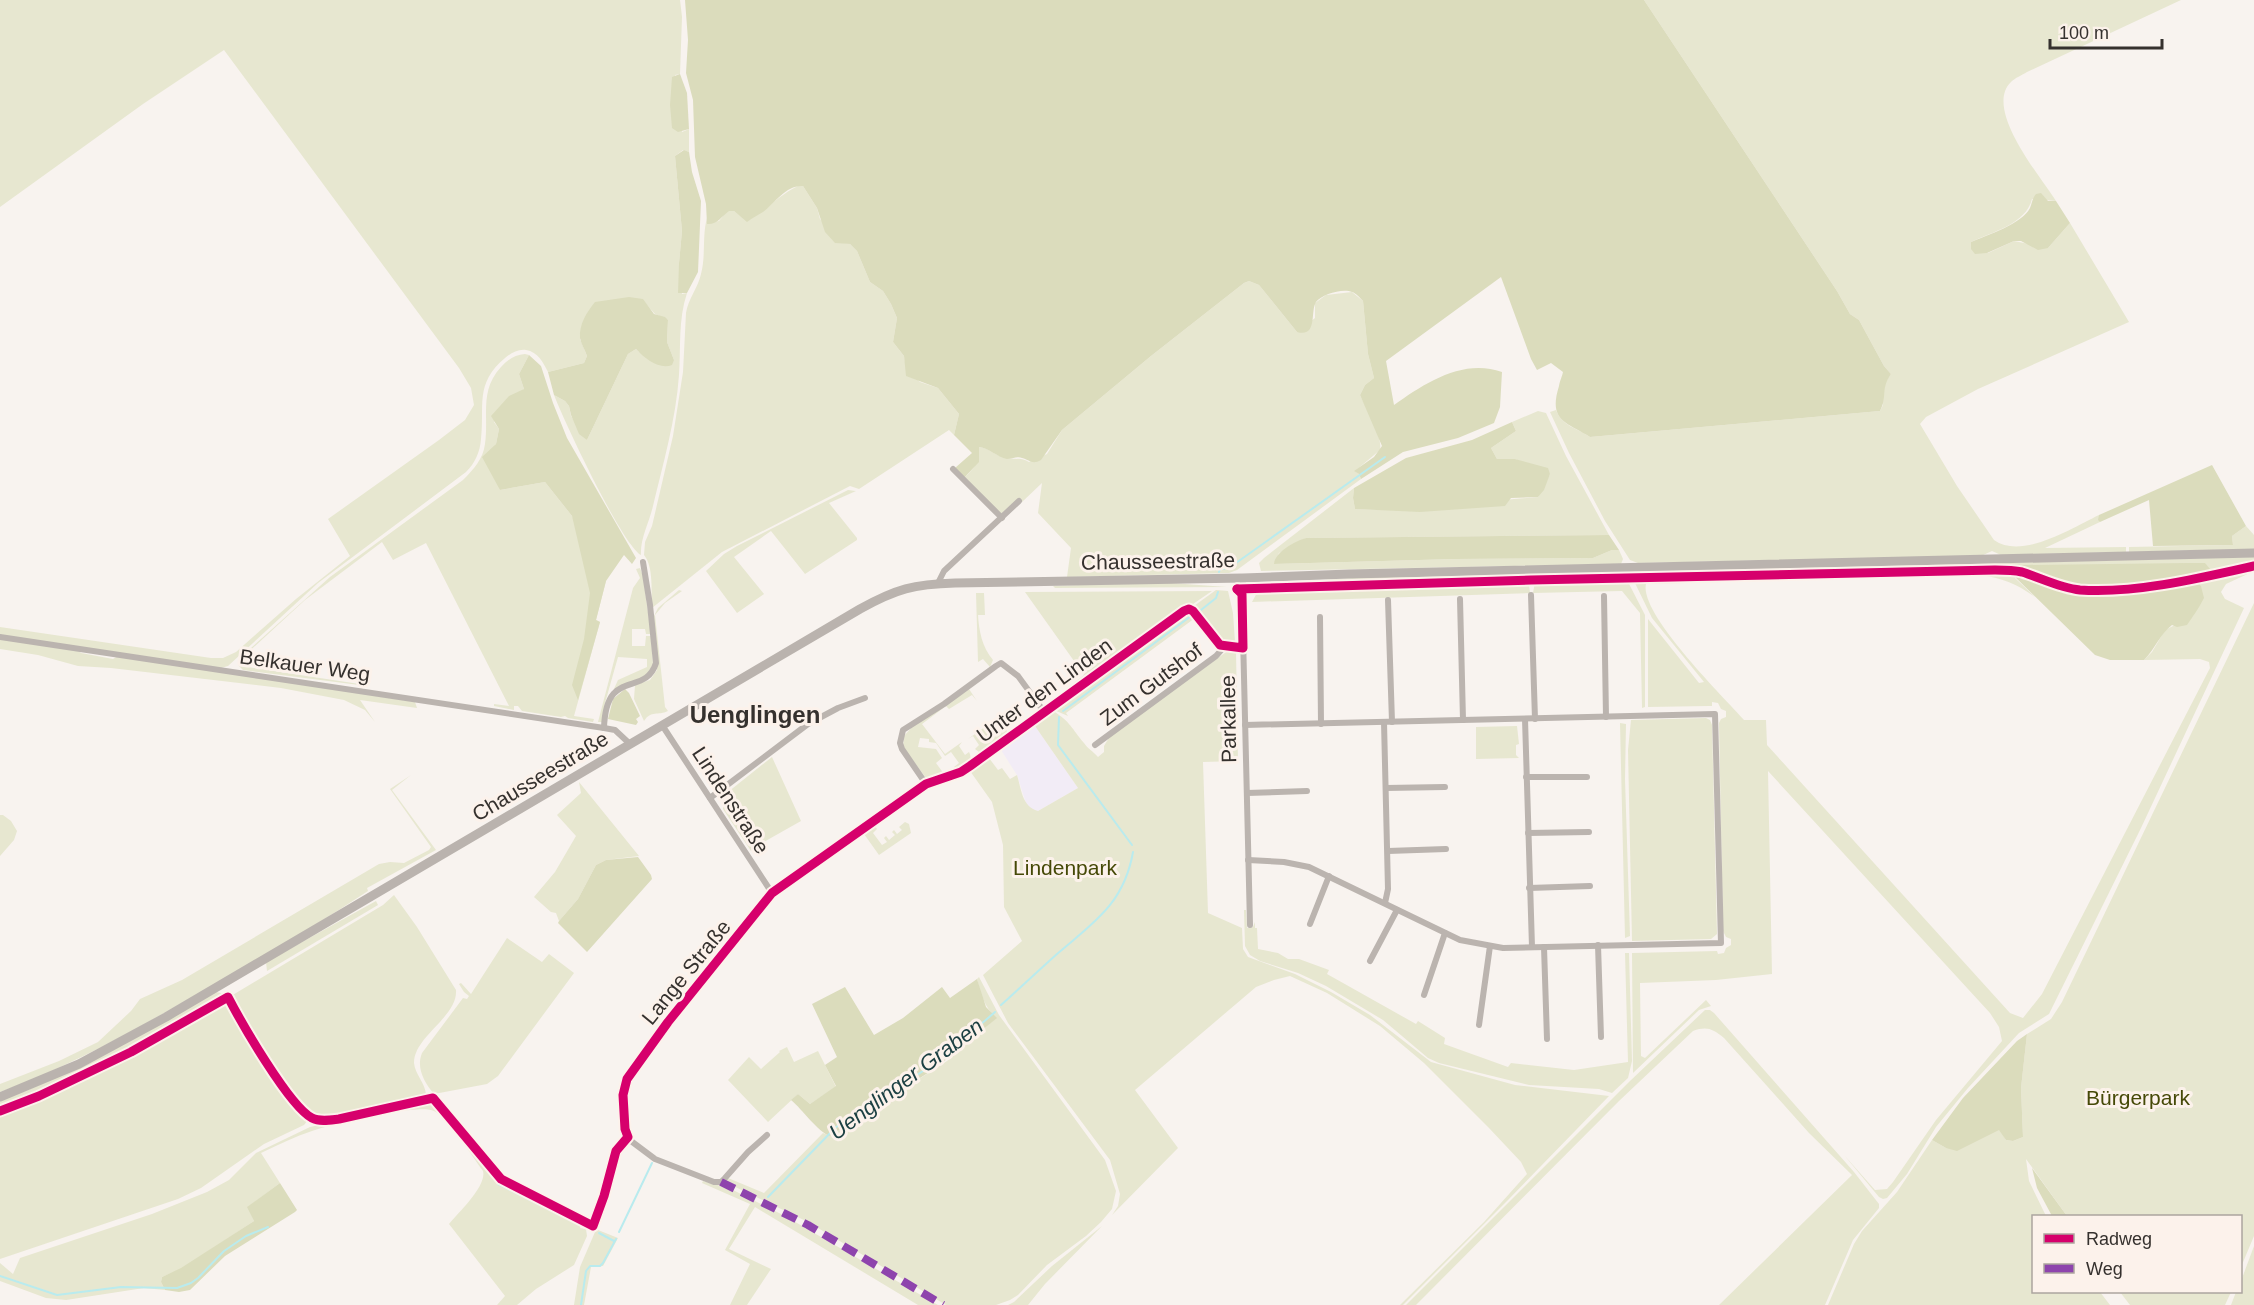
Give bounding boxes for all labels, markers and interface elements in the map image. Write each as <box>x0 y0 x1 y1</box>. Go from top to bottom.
scale bar <box>2050 12 2162 50</box>
text: 100 m <box>2059 23 2109 43</box>
street label: Chausseestraße <box>1081 548 1235 574</box>
street label: Unter den Linden <box>972 633 1116 747</box>
street label: Zum Gutshof <box>1096 638 1207 730</box>
street label: Belkauer Weg <box>238 644 372 686</box>
street label: Parkallee <box>1216 675 1240 763</box>
district label: Uenglingen <box>690 701 820 728</box>
street label: Chausseestraße <box>468 726 612 826</box>
street label: Lindenstraße <box>688 742 774 858</box>
park label: Lindenpark <box>1013 856 1117 879</box>
street label: Lange Straße <box>637 915 735 1029</box>
water label: Uenglinger Graben <box>824 1013 988 1145</box>
park label: Bürgerpark <box>2086 1086 2190 1109</box>
legend <box>2032 1215 2242 1293</box>
text: Radweg <box>2086 1229 2152 1249</box>
text: Weg <box>2086 1259 2123 1279</box>

